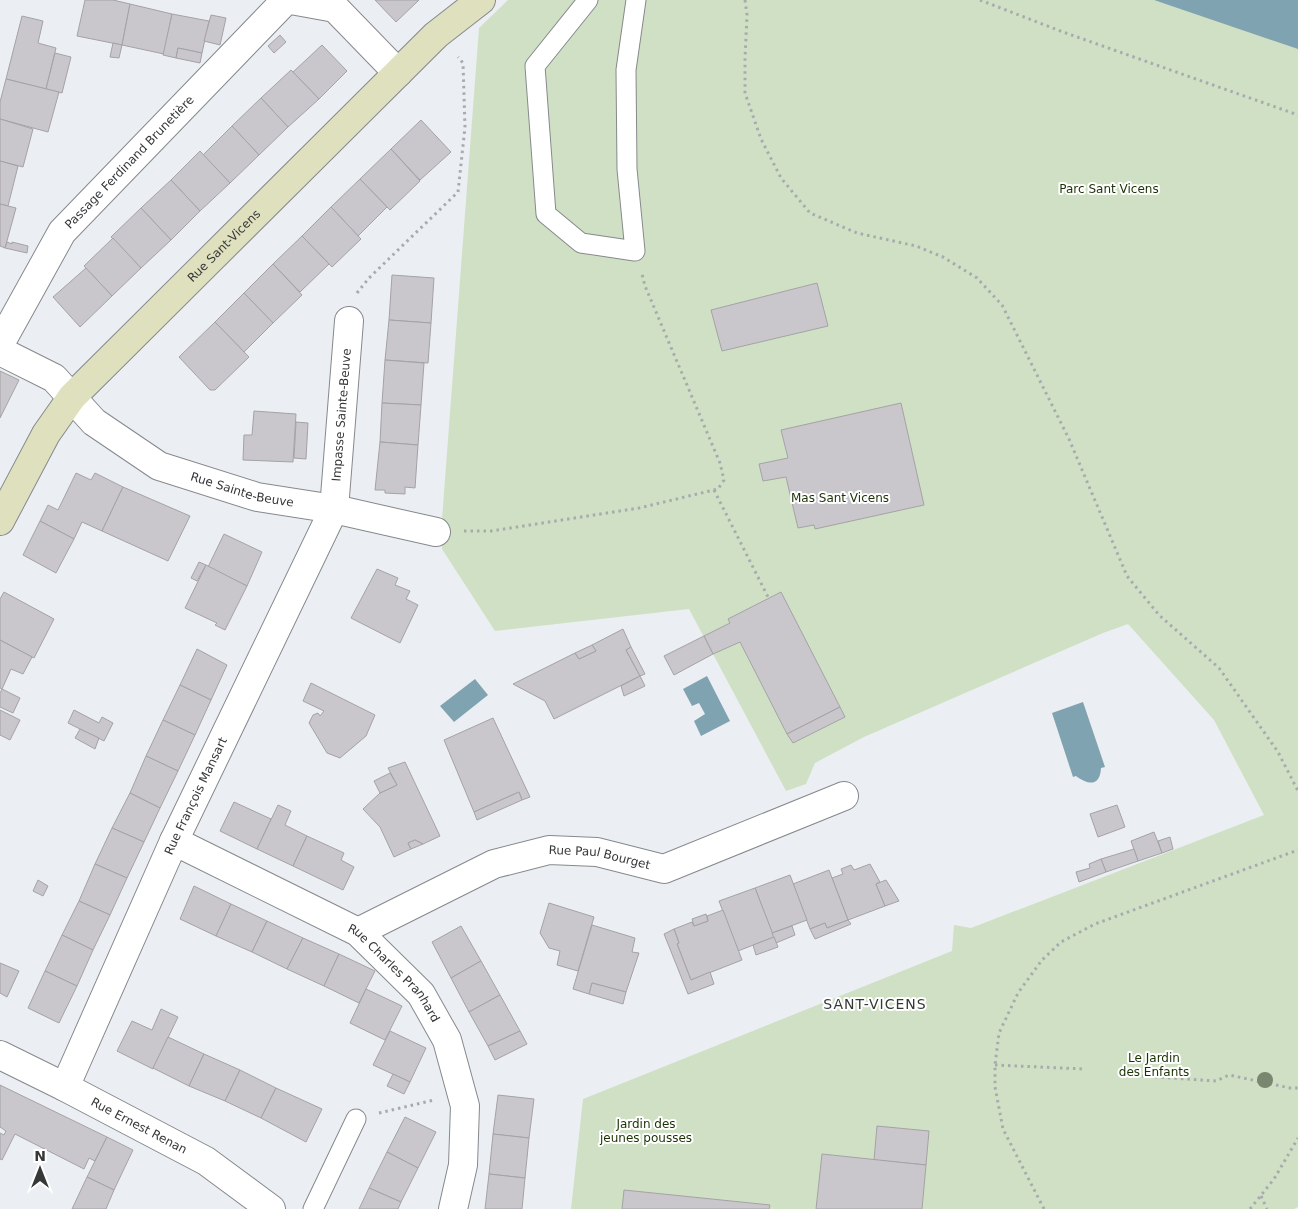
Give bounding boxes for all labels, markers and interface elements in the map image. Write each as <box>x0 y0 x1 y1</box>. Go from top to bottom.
street label: Passage Ferdinand Brunetière <box>62 93 197 232</box>
park label: Parc Sant Vicens <box>1059 182 1159 196</box>
street label: Rue Sant-Vicens <box>185 207 263 285</box>
street label: Impasse Sainte-Beuve <box>329 348 354 482</box>
street label: Rue Sainte-Beuve <box>189 469 295 510</box>
park label: Mas Sant Vicens <box>791 491 889 505</box>
street label: Rue François Mansart <box>162 735 230 857</box>
street label: Rue Paul Bourget <box>548 843 652 872</box>
street label: Rue Charles Pranhard <box>346 921 443 1025</box>
district label: SANT-VICENS <box>823 996 927 1012</box>
park label: Le Jardin des Enfants <box>1119 1051 1189 1079</box>
street label: Rue Ernest Renan <box>89 1095 189 1157</box>
park label: Jardin des jeunes pousses <box>599 1117 692 1145</box>
north arrow <box>15 1144 65 1194</box>
text: N <box>34 1148 46 1164</box>

